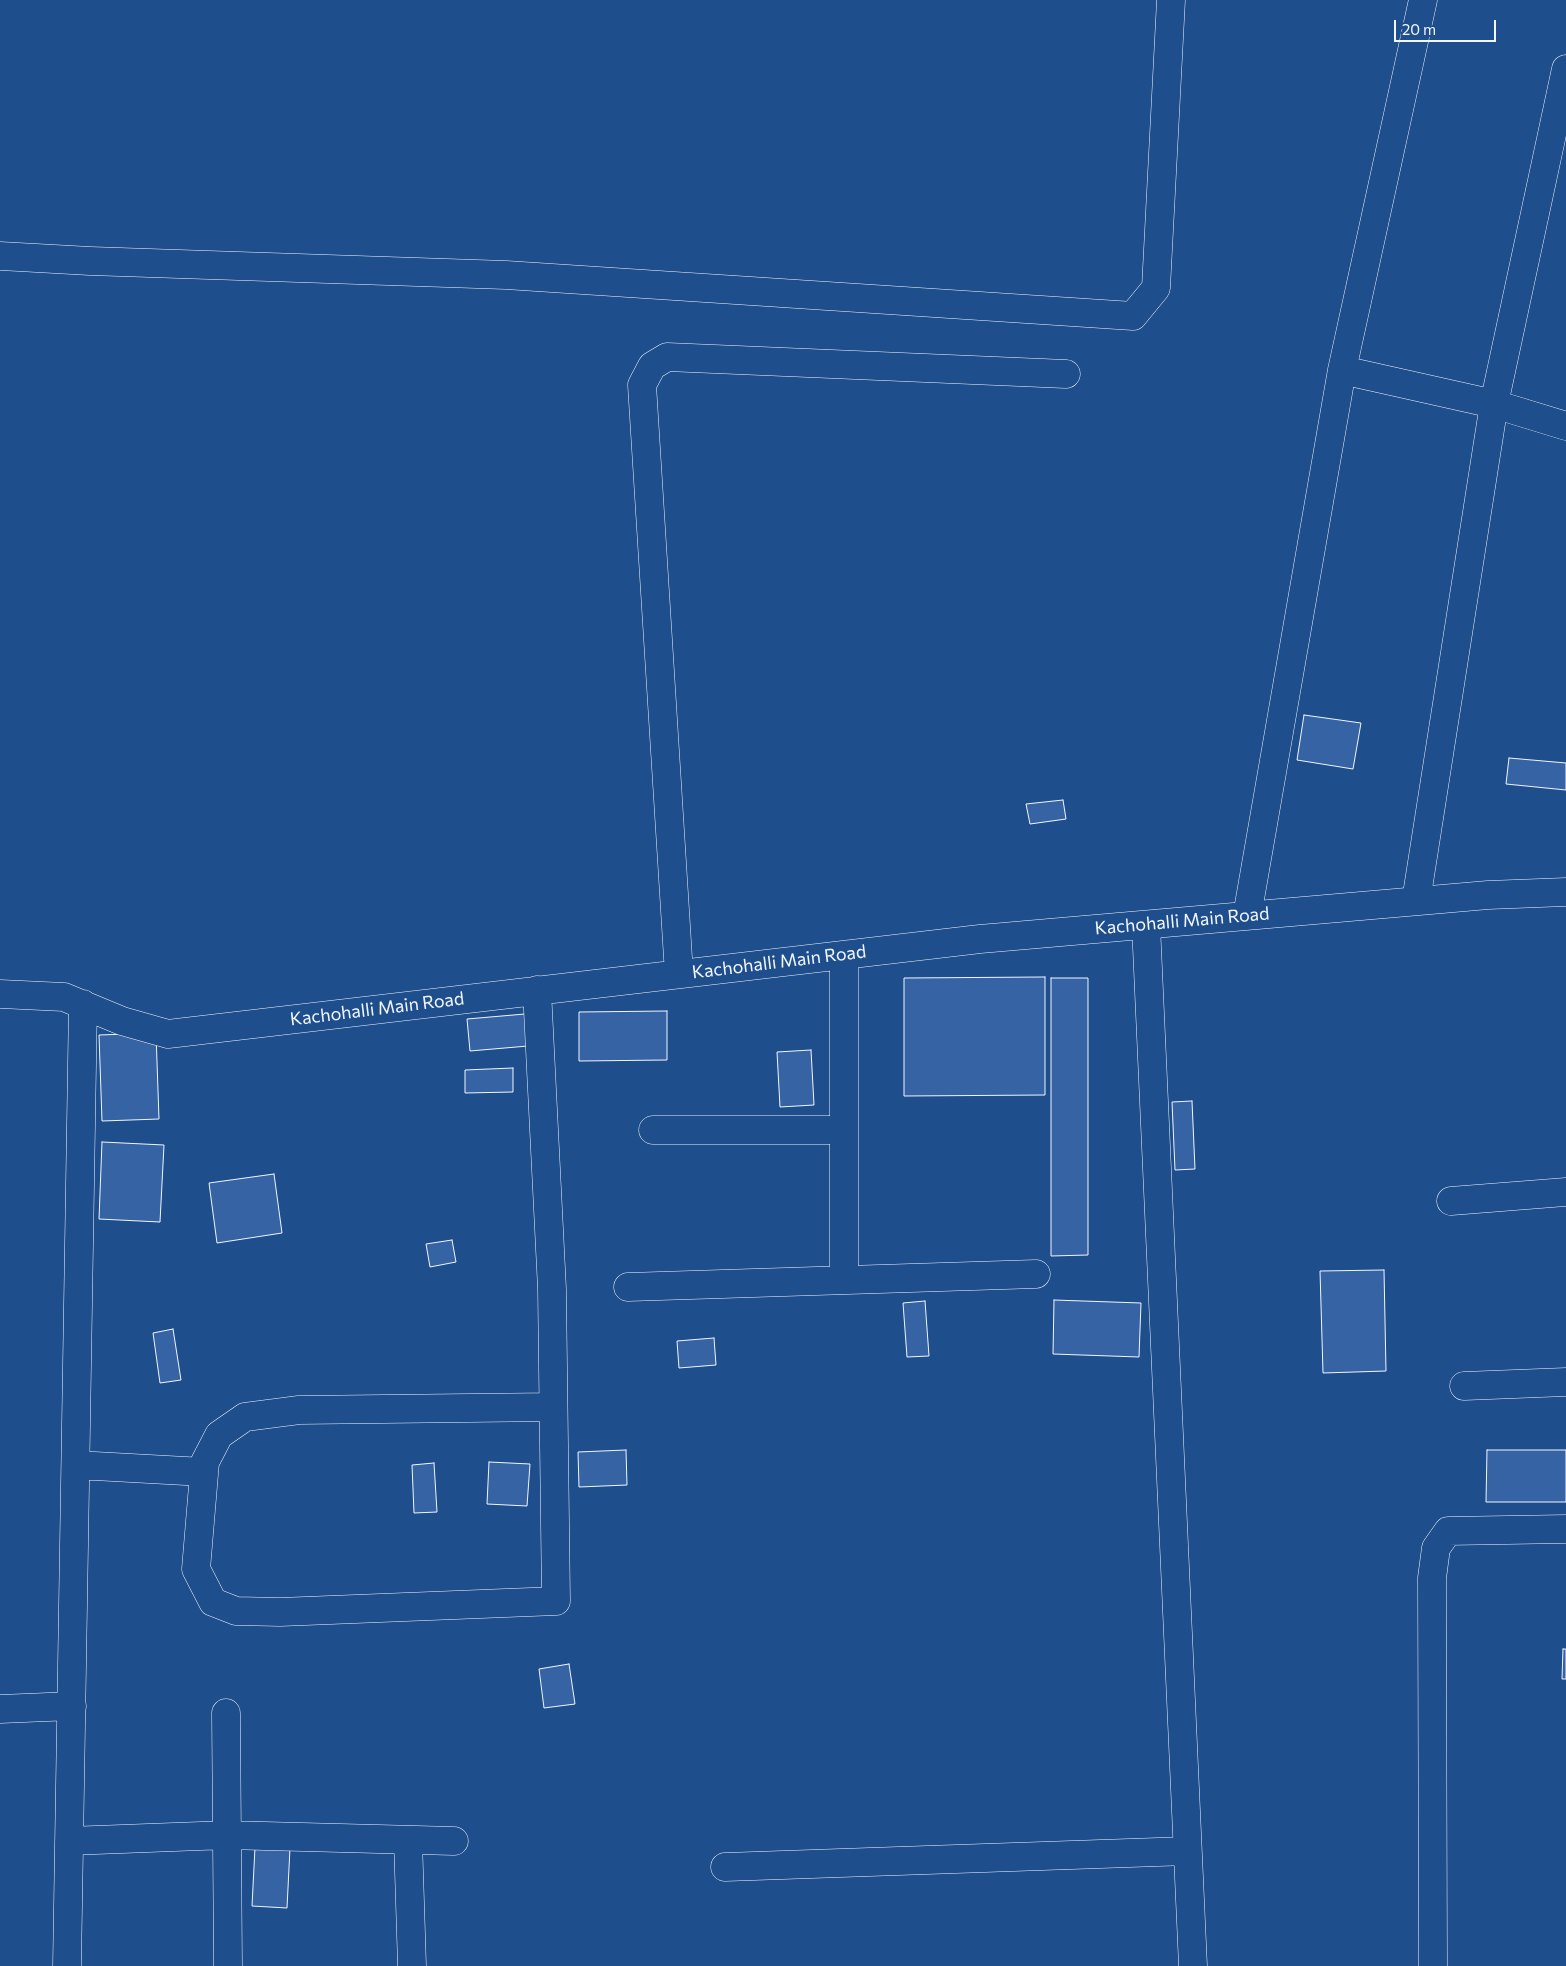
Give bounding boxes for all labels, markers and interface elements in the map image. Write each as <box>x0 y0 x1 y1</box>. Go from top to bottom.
scale bar <box>1396 10 1498 42</box>
text: 20 m <box>1402 20 1436 38</box>
street label: Kachohalli Main Road <box>1094 903 1270 939</box>
street label: Kachohalli Main Road <box>691 941 867 983</box>
street label: Kachohalli Main Road <box>289 988 465 1030</box>

